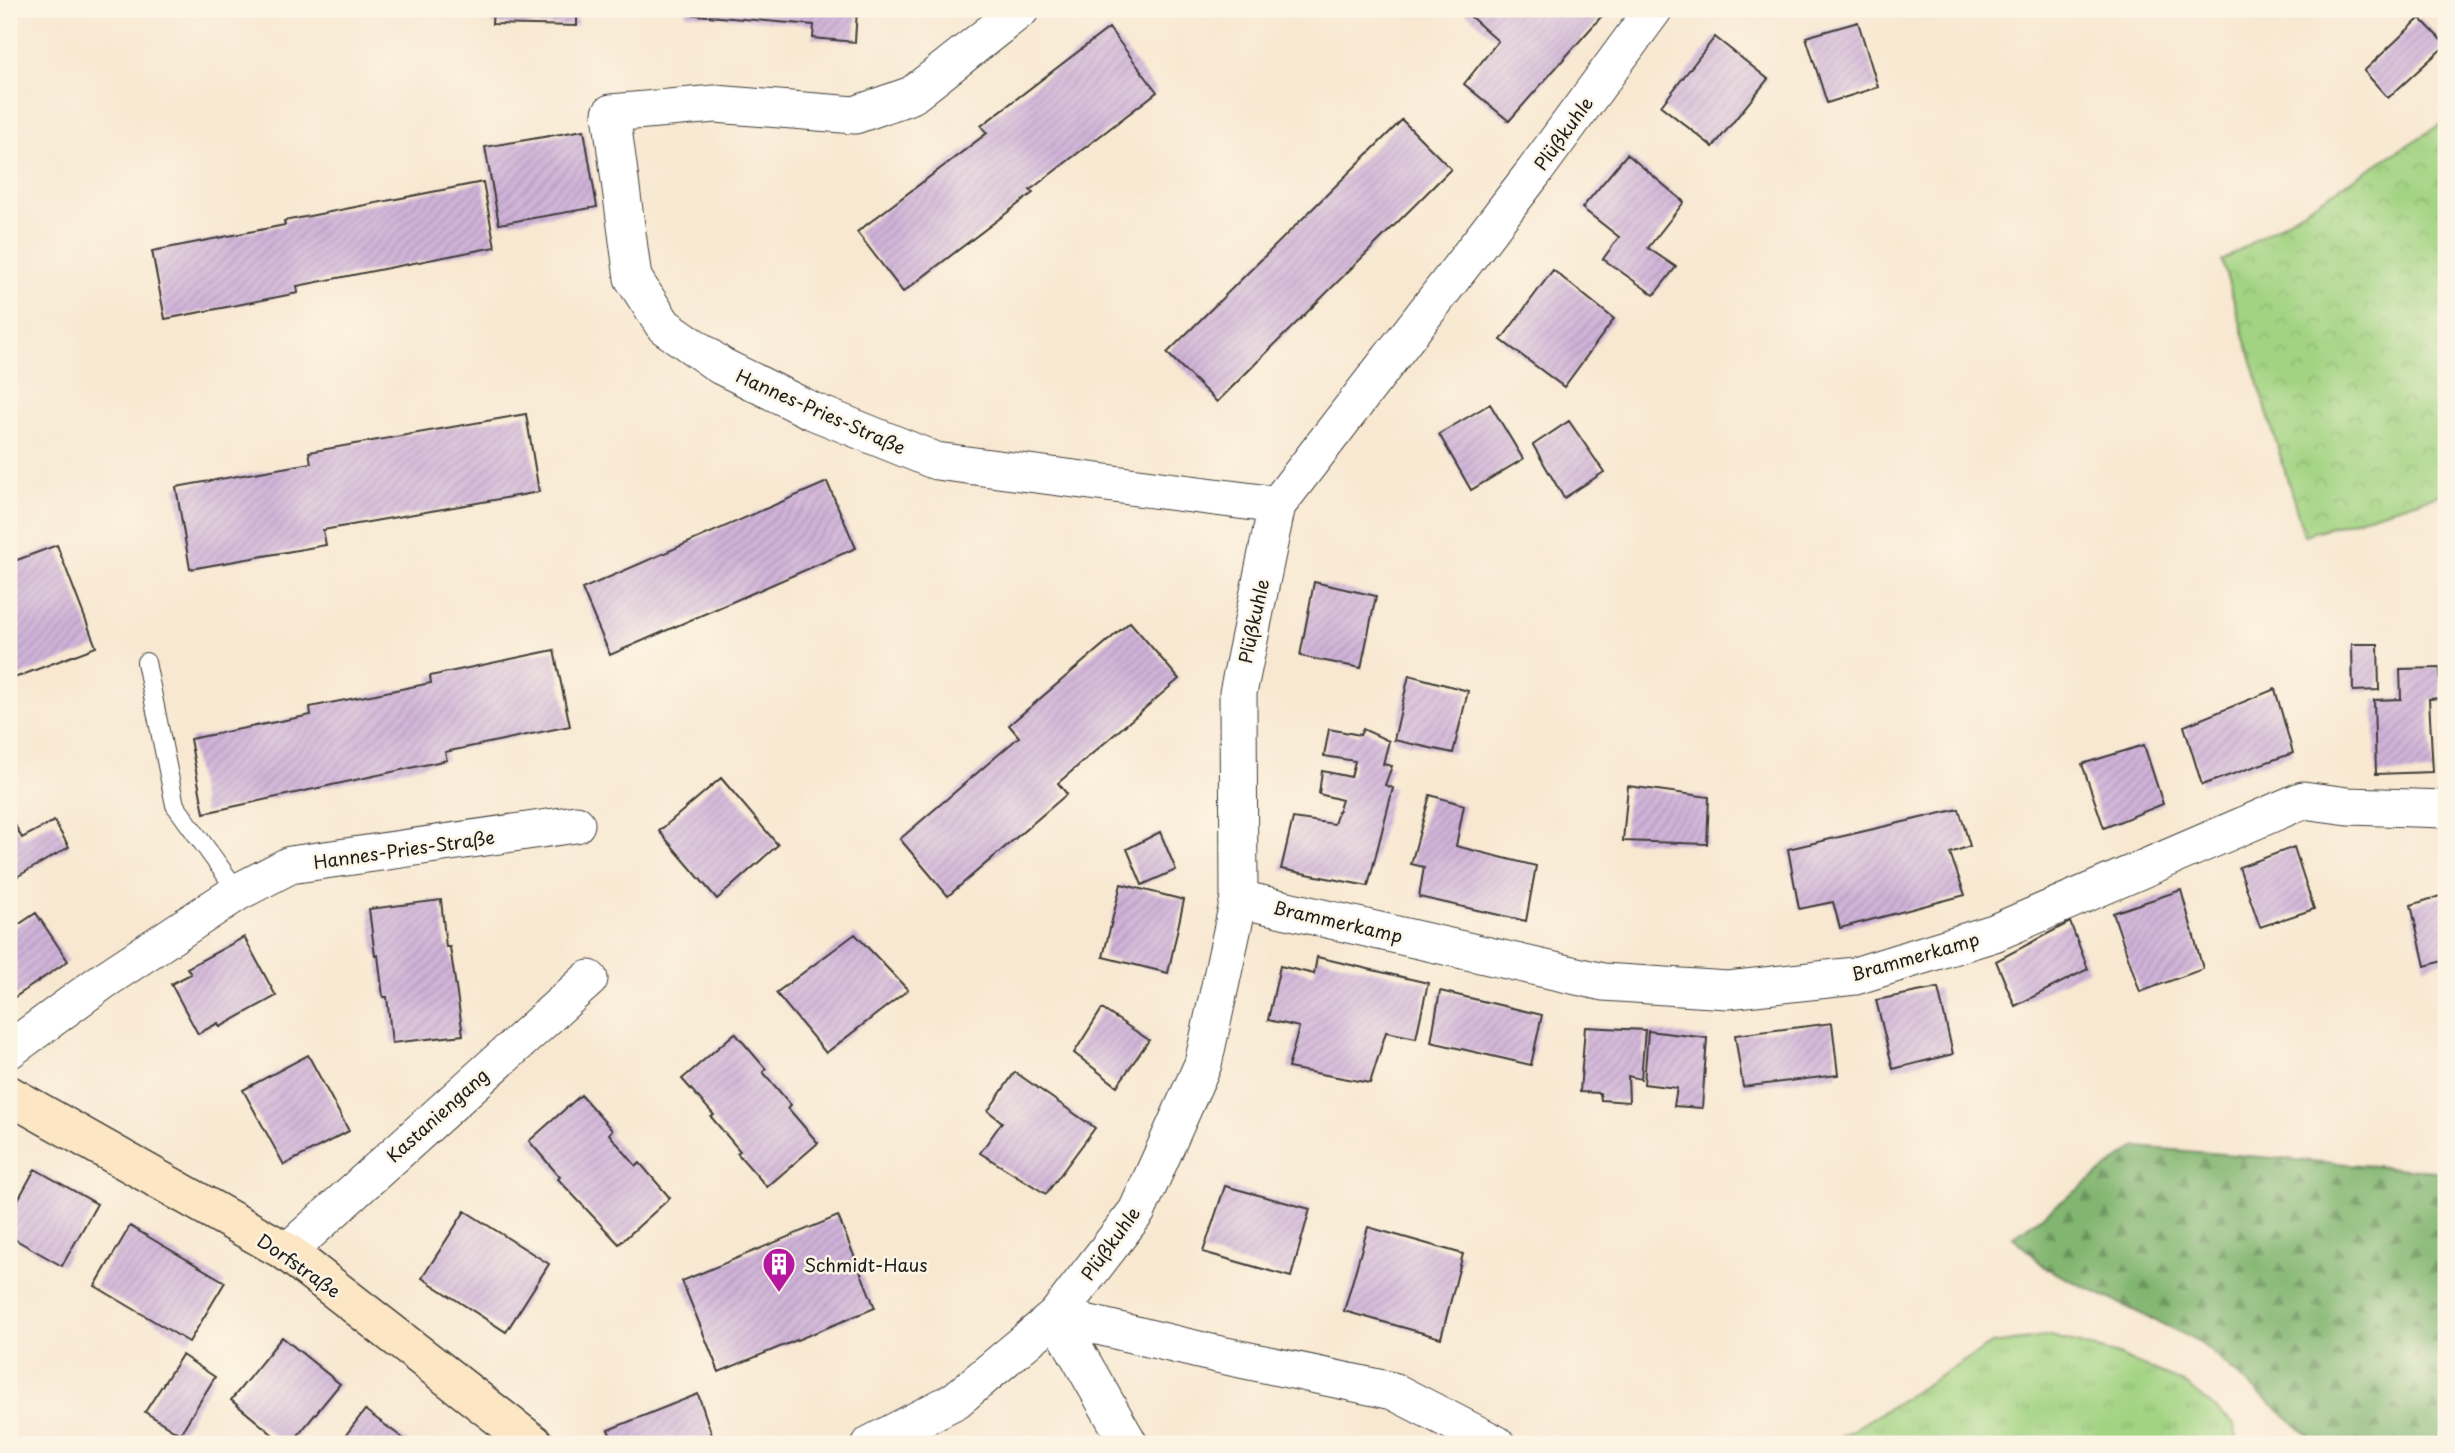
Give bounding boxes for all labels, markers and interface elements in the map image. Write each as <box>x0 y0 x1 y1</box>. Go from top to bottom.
street label: Plüßkuhle <box>1527 90 1599 176</box>
street label: Hannes-Pries-Straße <box>732 361 910 461</box>
street label: Plüßkuhle <box>1231 576 1275 666</box>
street label: Hannes-Pries-Straße <box>312 823 496 875</box>
street label: Brammerkamp <box>1271 893 1405 949</box>
street label: Brammerkamp <box>1848 925 1982 987</box>
street label: Kastaniengang <box>380 1062 494 1168</box>
street label: Plüßkuhle <box>1074 1200 1146 1286</box>
street label: Dorfstraße <box>252 1226 346 1304</box>
building icon: Schmidt-Haus <box>760 1245 798 1294</box>
place label: Schmidt-Haus <box>804 1251 927 1278</box>

